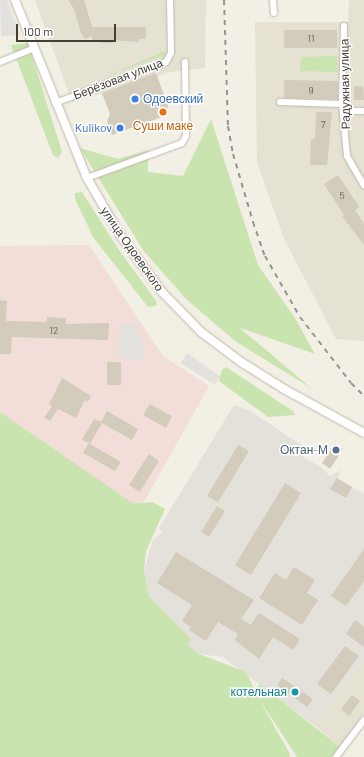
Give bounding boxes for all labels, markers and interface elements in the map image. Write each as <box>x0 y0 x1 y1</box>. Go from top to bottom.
scale bar <box>18 16 118 42</box>
text: 100 m <box>23 24 53 38</box>
house number: 11 <box>307 33 315 45</box>
street label: Радужная улица <box>337 39 353 129</box>
street label: Берёзовая улица <box>71 55 165 103</box>
house number: 9 <box>308 85 314 97</box>
place label: Одоевский <box>143 92 203 106</box>
marker: Одоевский <box>130 94 140 104</box>
marker: Суши маке <box>158 107 168 117</box>
place label: Суши маке <box>133 119 193 133</box>
house number: 7 <box>321 119 325 131</box>
place label: Kulikov <box>75 121 112 135</box>
marker: Kulikov <box>115 123 125 133</box>
house number: 5 <box>339 190 345 202</box>
street label: улица Одоевского <box>97 204 167 294</box>
house number: 12 <box>50 325 58 337</box>
place label: Октан-М <box>280 443 328 457</box>
marker: Октан-М <box>331 445 341 455</box>
place label: котельная <box>231 685 287 699</box>
marker: котельная <box>290 687 300 697</box>

